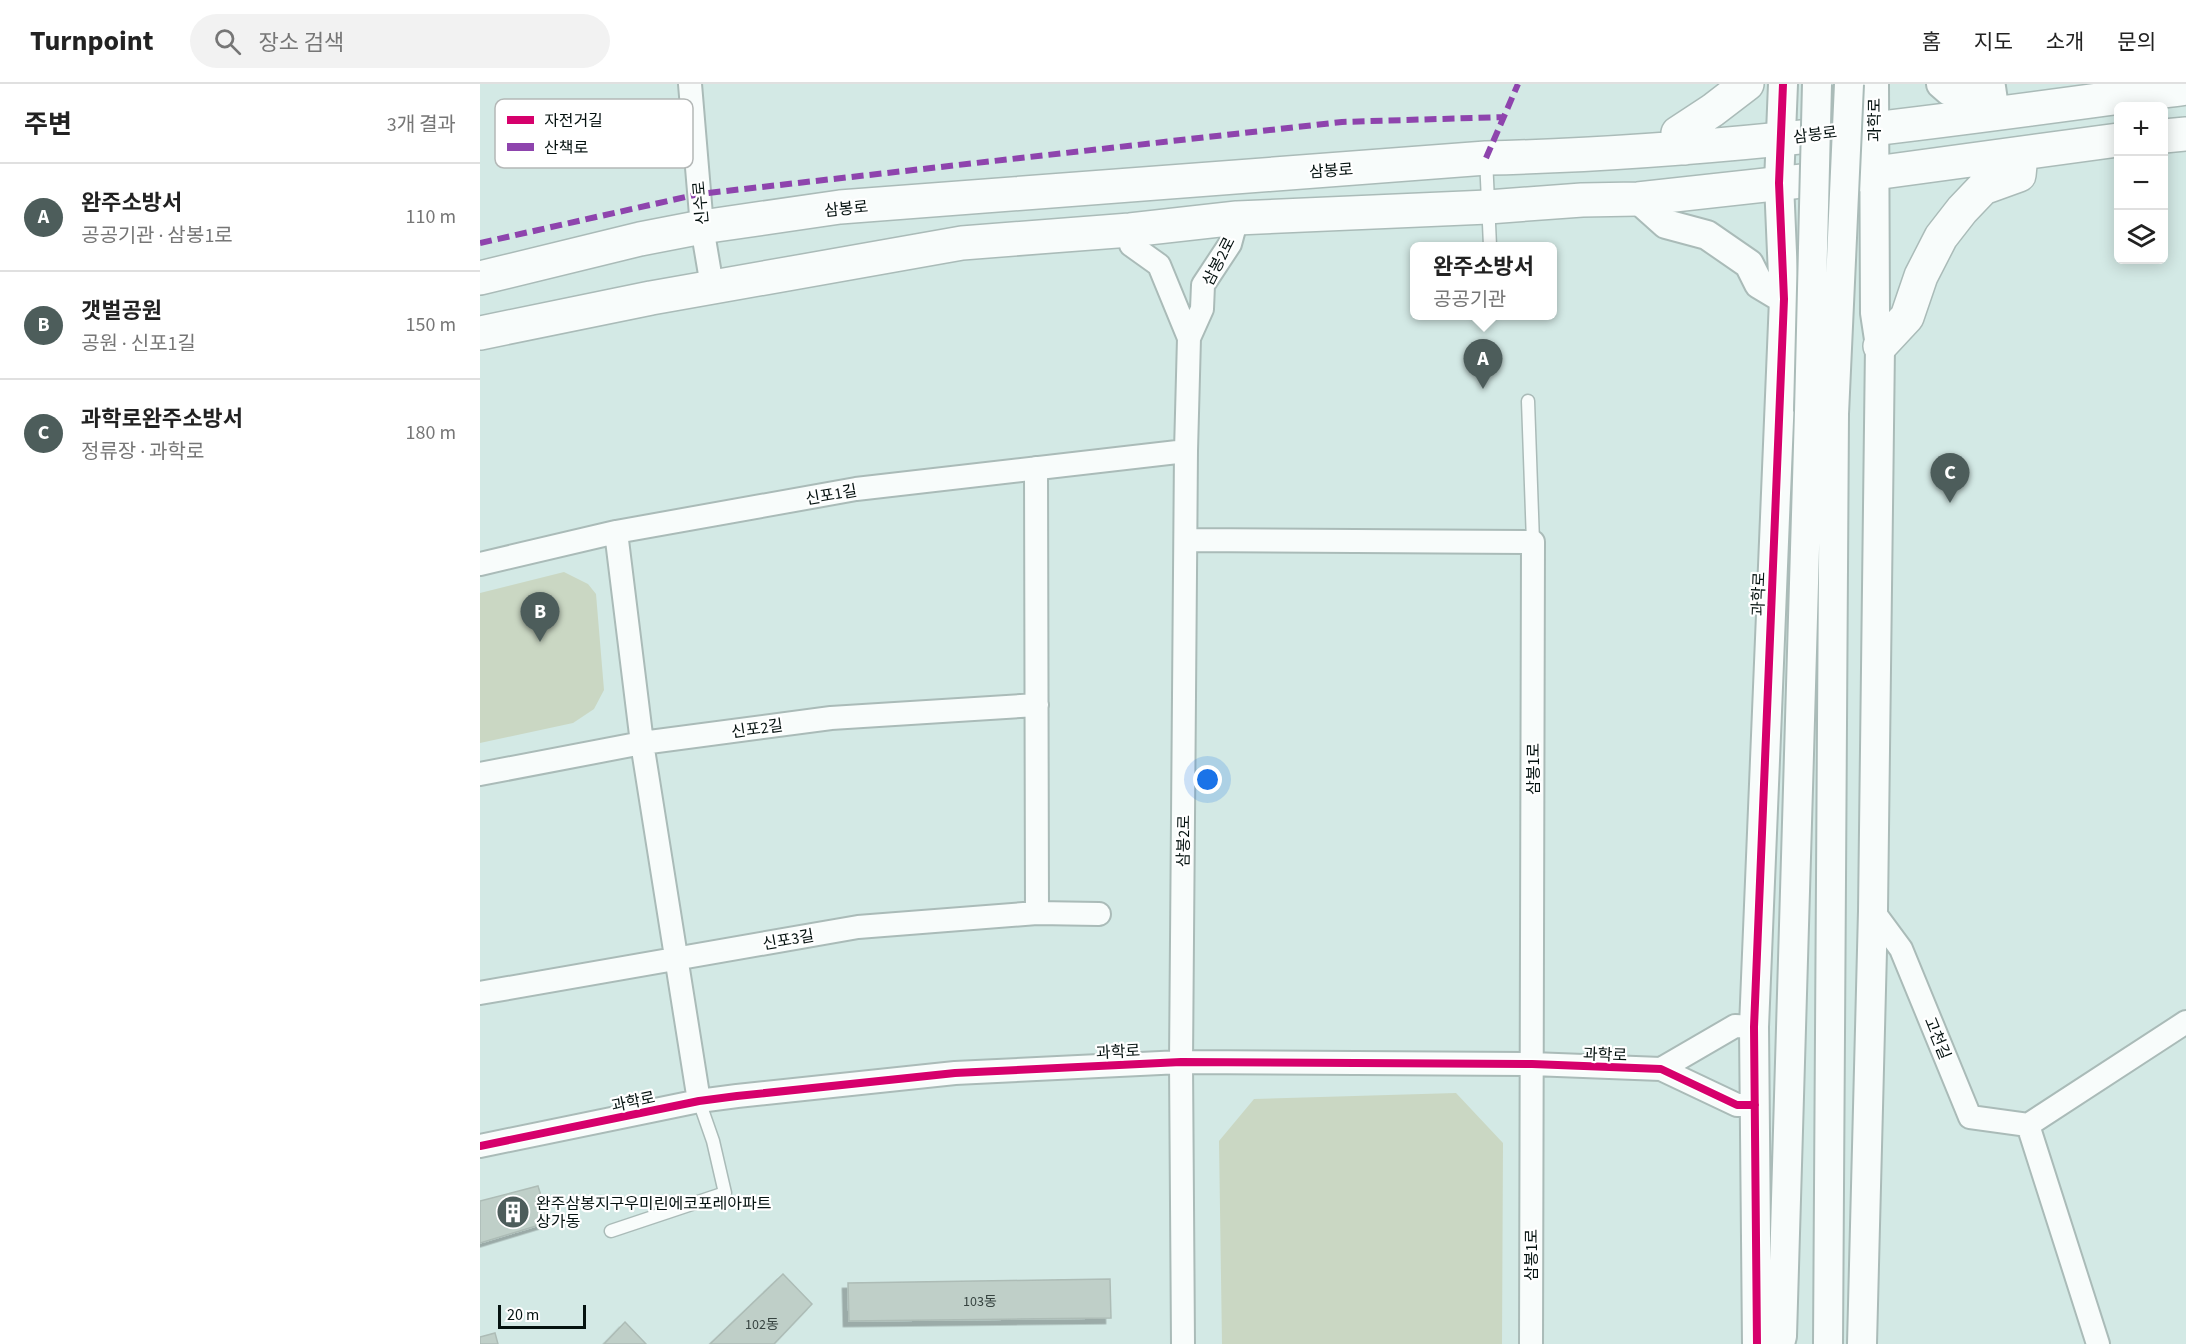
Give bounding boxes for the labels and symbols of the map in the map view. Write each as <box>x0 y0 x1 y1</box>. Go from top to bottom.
street label: 과학로 <box>1864 98 1886 142</box>
legend <box>495 99 693 168</box>
text: 자전거길 <box>544 110 603 132</box>
street label: 삼봉로 <box>1792 121 1839 149</box>
text: 산책로 <box>544 137 588 159</box>
street label: 삼봉로 <box>1308 158 1354 184</box>
street label: 신수로 <box>688 180 714 226</box>
street label: 삼봉로 <box>823 196 869 222</box>
street label: 삼봉2로 <box>1197 233 1241 290</box>
pin: A <box>1464 340 1502 389</box>
pin: C <box>1930 454 1970 503</box>
street label: 신포1길 <box>804 480 859 510</box>
street label: 과학로 <box>1747 571 1771 616</box>
pin: B <box>520 592 560 642</box>
street label: 신포2길 <box>730 714 784 744</box>
street label: 삼봉1로 <box>1523 743 1545 795</box>
your location <box>1193 765 1222 794</box>
street label: 삼봉2로 <box>1173 814 1195 867</box>
street label: 신포3길 <box>761 925 816 955</box>
street label: 고천길 <box>1919 1014 1956 1063</box>
street label: 과학로 <box>1095 1040 1141 1064</box>
street label: 과학로 <box>1583 1043 1628 1067</box>
street label: 과학로 <box>609 1087 657 1117</box>
place label: 완주삼봉지구우미린에코포레아파트 상가동 <box>536 1193 772 1233</box>
building icon: 완주삼봉지구우미린에코포레아파트 상가동 <box>495 1194 531 1230</box>
street label: 삼봉1로 <box>1521 1229 1543 1281</box>
house number: 103동 <box>963 1292 997 1312</box>
scale bar <box>498 1302 586 1330</box>
house number: 102동 <box>745 1315 779 1335</box>

